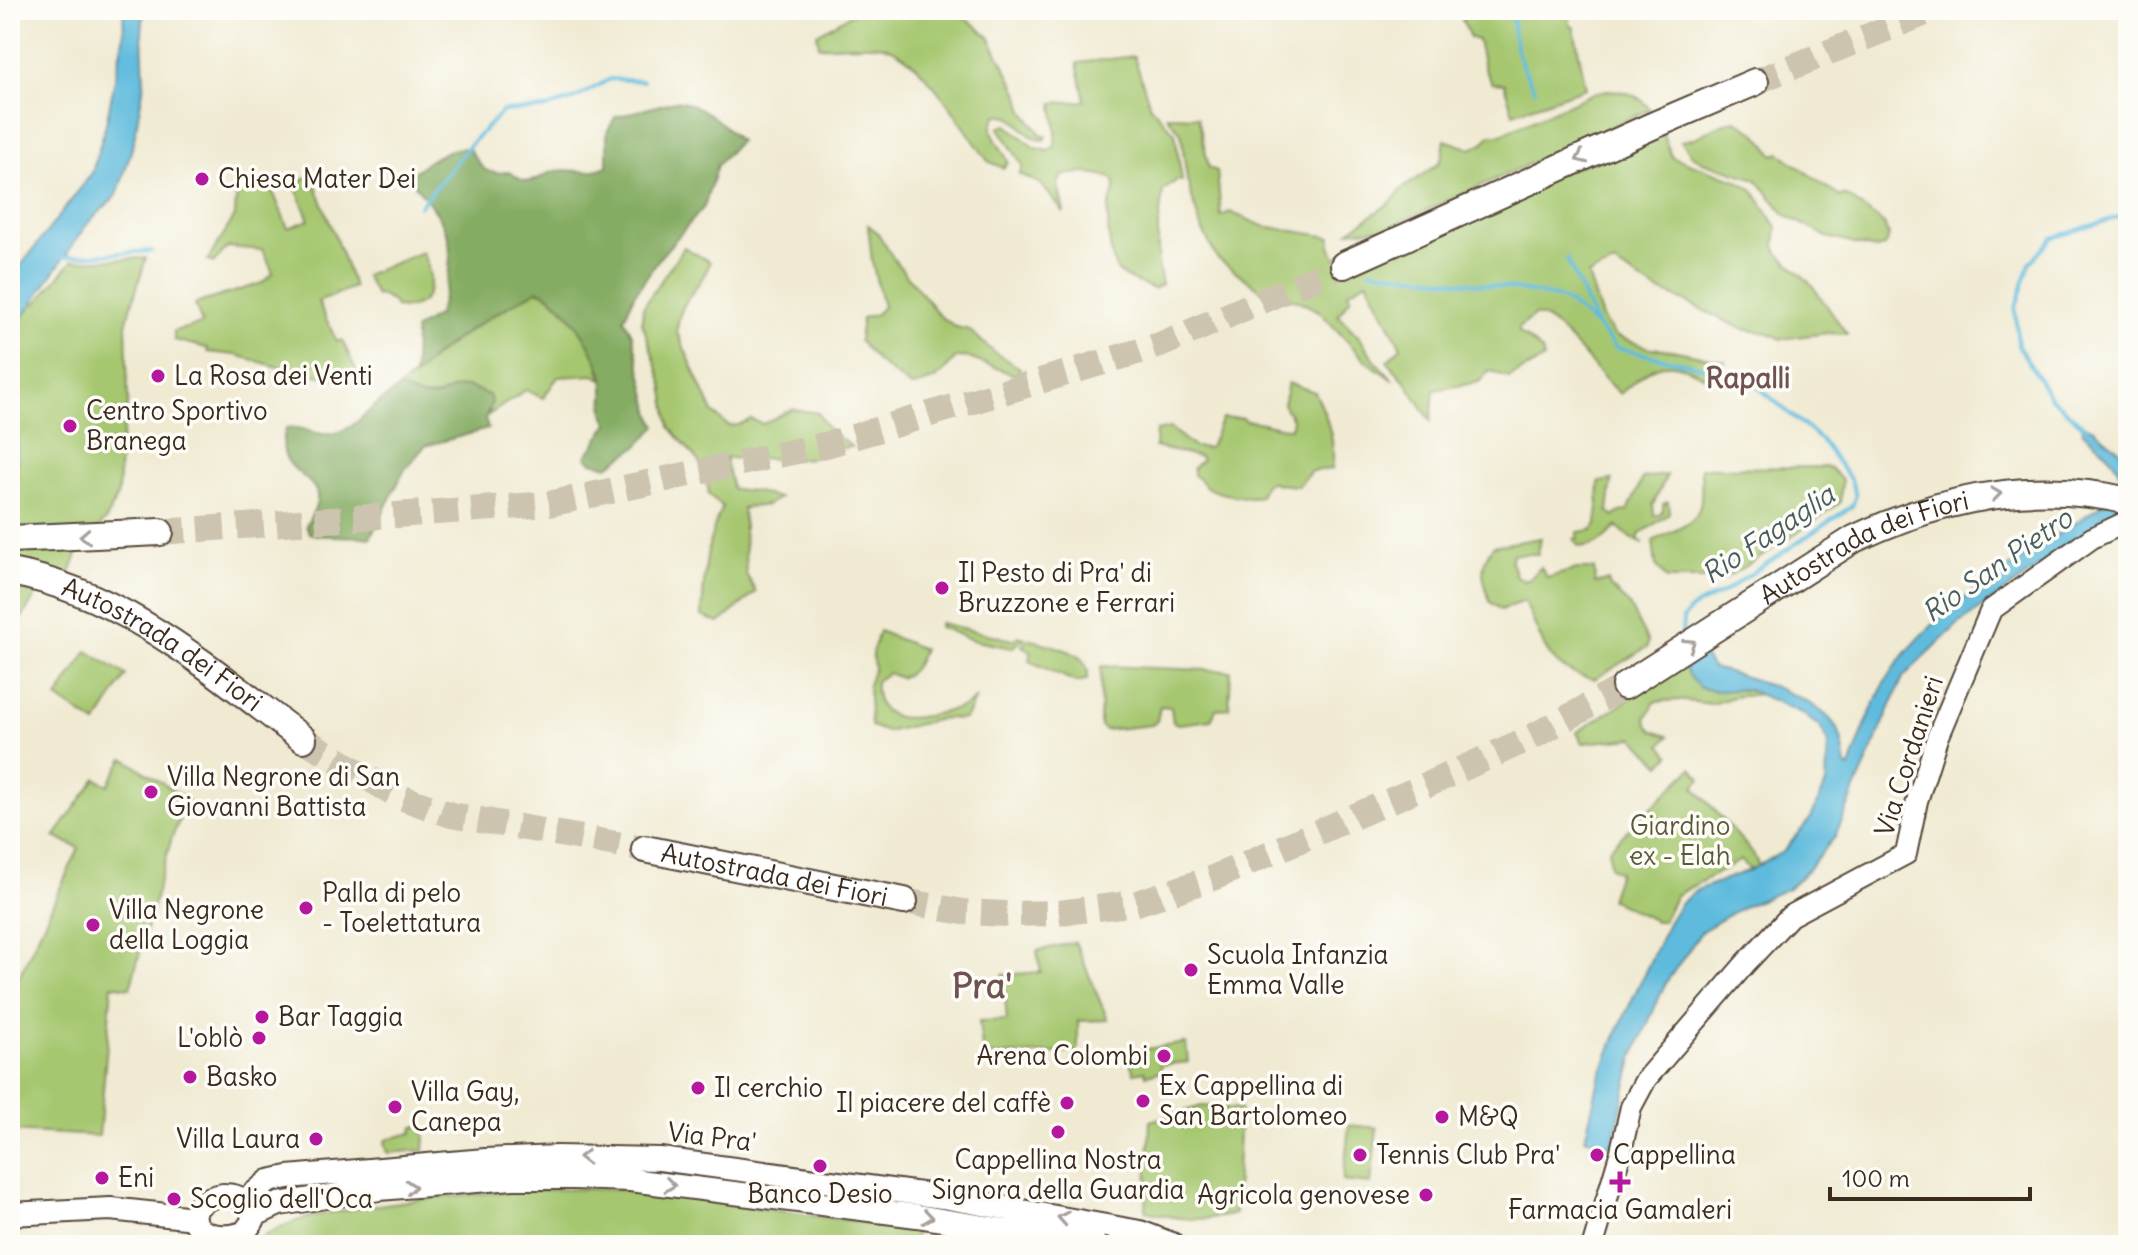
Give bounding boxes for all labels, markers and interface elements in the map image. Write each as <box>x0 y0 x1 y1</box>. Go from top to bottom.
one-way arrow <box>1574 148 1589 164</box>
place label: Chiesa Mater Dei <box>218 162 416 195</box>
marker: Chiesa Mater Dei <box>193 170 211 188</box>
place label: La Rosa dei Venti <box>174 359 373 392</box>
district label: Rapalli <box>1706 360 1790 396</box>
marker: La Rosa dei Venti <box>149 367 167 385</box>
place label: Centro Sportivo Branega <box>86 394 268 457</box>
marker: Centro Sportivo Branega <box>61 417 79 435</box>
water label: Rio Fagaglia <box>1695 475 1843 592</box>
street label: Autostrada dei Fiori <box>1753 483 1972 611</box>
one-way arrow <box>1990 486 2003 503</box>
water label: Rio San Pietro <box>1915 499 2080 630</box>
one-way arrow <box>78 527 91 544</box>
place label: Il Pesto di Pra' di Bruzzone e Ferrari <box>958 556 1175 619</box>
street label: Autostrada dei Fiori <box>57 570 269 718</box>
marker: Il Pesto di Pra' di Bruzzone e Ferrari <box>933 579 951 597</box>
one-way arrow <box>1682 638 1696 653</box>
street label: Via Cordanieri <box>1867 672 1950 840</box>
place label: Villa Negrone di San Giovanni Battista <box>167 760 400 823</box>
marker: Villa Negrone di San Giovanni Battista <box>142 783 160 801</box>
park label: Giardino ex - Elah <box>1629 809 1731 872</box>
street label: Autostrada dei Fiori <box>658 836 891 913</box>
place label: Palla di pelo - Toelettatura <box>322 876 481 939</box>
place label: Villa Negrone della Loggia <box>109 893 264 956</box>
marker: Palla di pelo - Toelettatura <box>297 899 315 917</box>
marker: Villa Negrone della Loggia <box>84 916 102 934</box>
place label: Scuola Infanzia Emma Valle <box>1207 938 1388 1001</box>
marker: Scuola Infanzia Emma Valle <box>1182 961 1200 979</box>
district label: Pra' <box>952 964 1012 1007</box>
place label: Bar Taggia <box>278 1000 403 1033</box>
marker: Bar Taggia <box>253 1008 271 1026</box>
place label: L'oblò <box>177 1021 243 1054</box>
marker: L'oblò <box>250 1029 268 1047</box>
place label: Arena Colombi <box>977 1039 1148 1072</box>
marker: Arena Colombi <box>1155 1047 1173 1065</box>
place label: Basko <box>206 1060 277 1093</box>
marker: Basko <box>181 1068 199 1086</box>
place label: Ex Cappellina di San Bartolomeo <box>1159 1069 1347 1132</box>
place label: Il cerchio <box>714 1071 823 1104</box>
place label: Villa Gay, Canepa <box>411 1075 519 1138</box>
marker: Il cerchio <box>689 1079 707 1097</box>
place label: Il piacere del caffè <box>836 1086 1051 1119</box>
marker: Ex Cappellina di San Bartolomeo <box>1134 1092 1152 1110</box>
marker: Il piacere del caffè <box>1058 1094 1076 1112</box>
marker: Villa Gay, Canepa <box>386 1098 404 1116</box>
place label: M&Q <box>1458 1100 1519 1133</box>
marker: M&Q <box>1433 1108 1451 1126</box>
street label: Via Pra' <box>666 1115 758 1158</box>
place label: Villa Laura <box>176 1122 300 1155</box>
marker: Cappellina Nostra Signora della Guardia <box>1049 1123 1067 1141</box>
marker: Villa Laura <box>307 1130 325 1148</box>
place label: Tennis Club Pra' <box>1376 1138 1560 1171</box>
place label: Cappellina <box>1613 1138 1736 1171</box>
place label: Cappellina Nostra Signora della Guardia <box>932 1143 1184 1206</box>
marker: Tennis Club Pra' <box>1351 1146 1369 1164</box>
marker: Cappellina <box>1588 1146 1606 1164</box>
one-way arrow <box>577 1148 590 1166</box>
scale bar <box>1830 1151 2030 1201</box>
marker: Banco Desio <box>811 1157 829 1175</box>
place label: Eni <box>118 1161 154 1194</box>
text: 100 m <box>1842 1163 1910 1193</box>
marker: Eni <box>93 1169 111 1187</box>
marker: Farmacia Gamaleri <box>1611 1173 1629 1191</box>
one-way arrow <box>664 1177 677 1194</box>
place label: Banco Desio <box>747 1177 893 1210</box>
place label: Agricola genovese <box>1197 1178 1410 1211</box>
one-way arrow <box>405 1179 418 1196</box>
place label: Scoglio dell'Oca <box>190 1182 373 1215</box>
marker: Agricola genovese <box>1417 1186 1435 1204</box>
marker: Scoglio dell'Oca <box>165 1190 183 1208</box>
place label: Farmacia Gamaleri <box>1508 1193 1732 1226</box>
one-way arrow <box>921 1208 935 1225</box>
one-way arrow <box>1056 1210 1070 1227</box>

